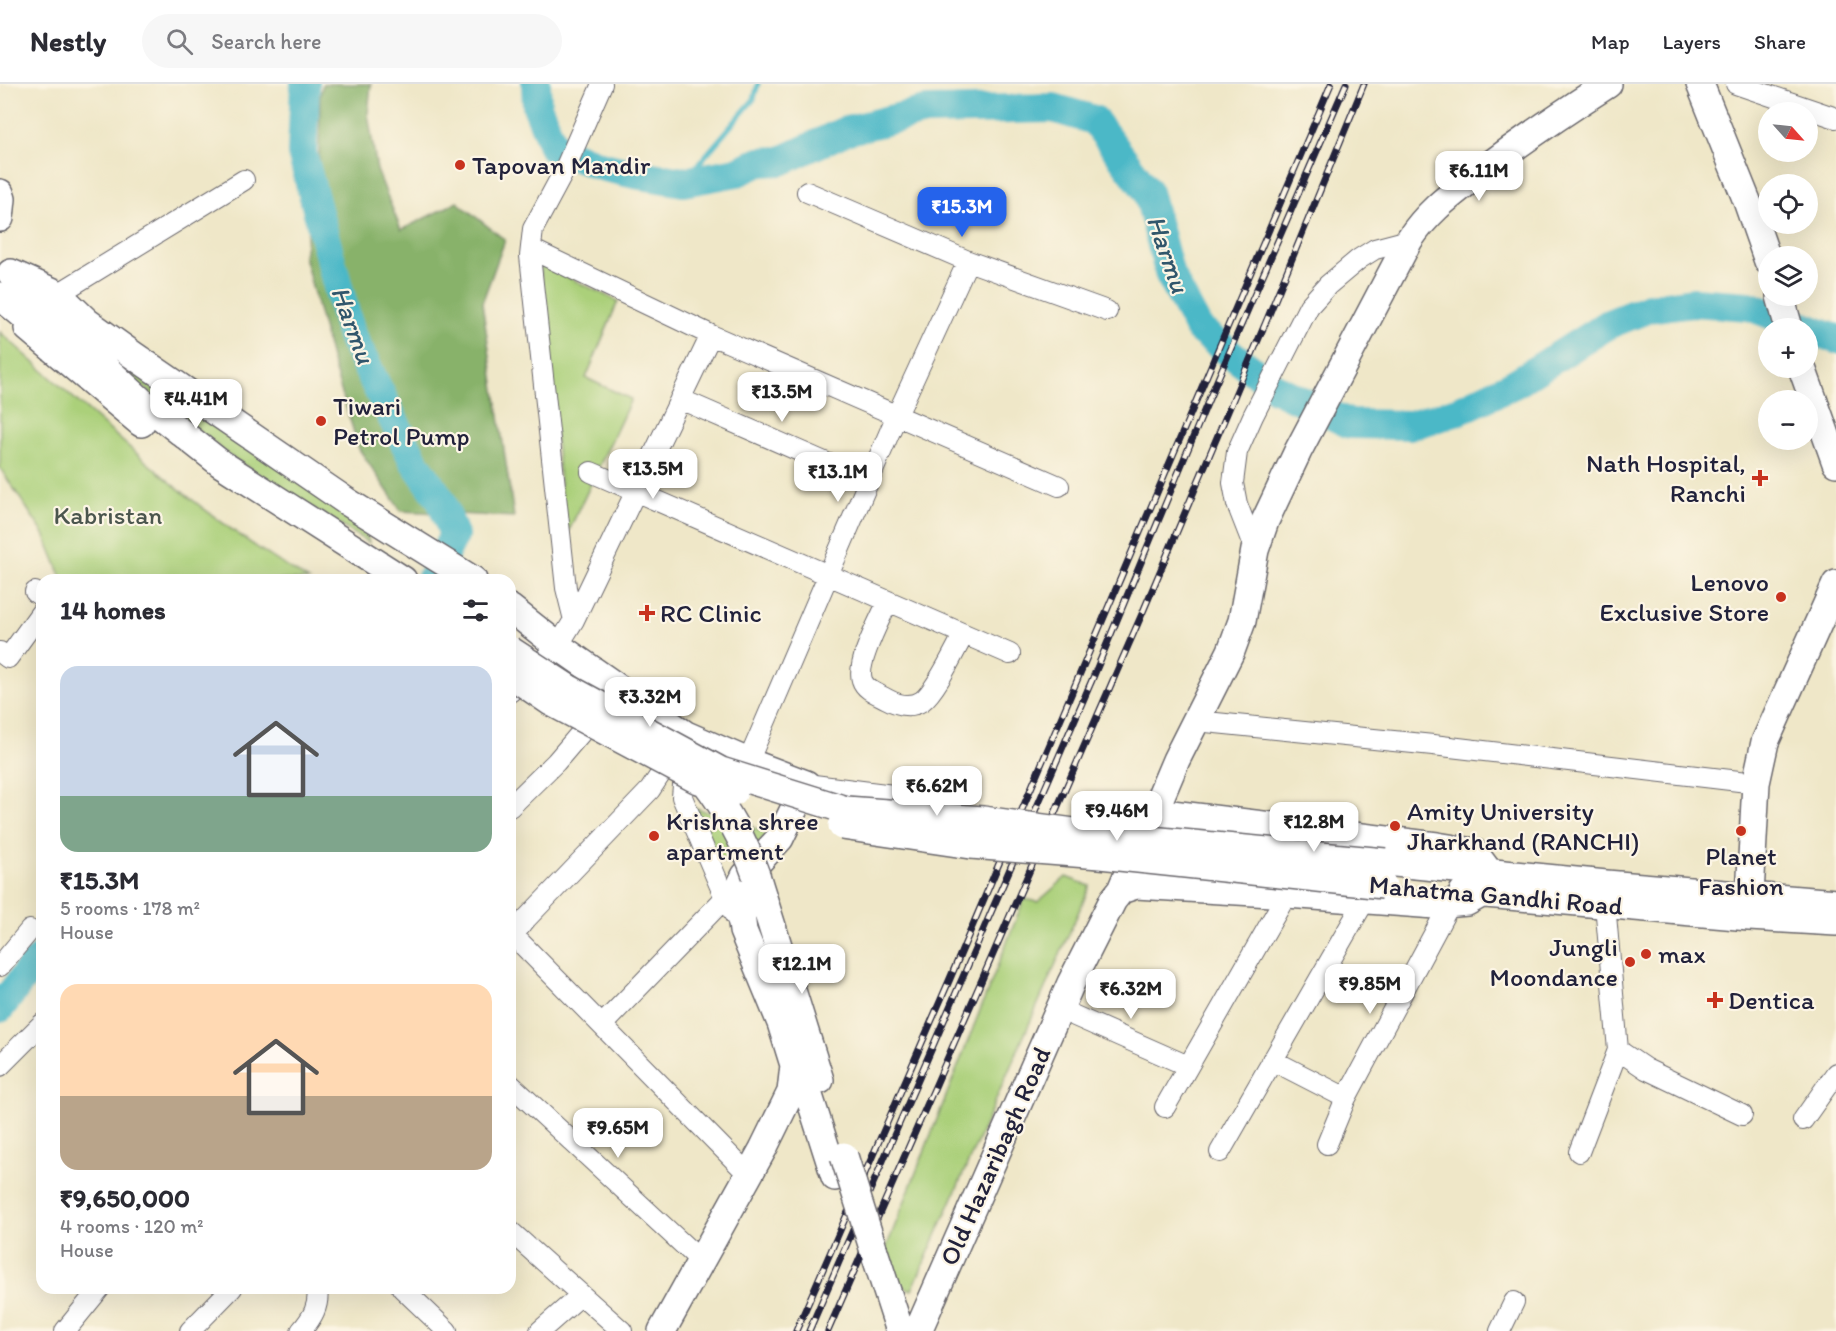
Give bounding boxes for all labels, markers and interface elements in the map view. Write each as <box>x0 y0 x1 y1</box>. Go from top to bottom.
search box <box>142 14 562 68</box>
text: Nestly <box>30 24 106 58</box>
icon: search <box>163 25 196 58</box>
text: Search here <box>211 28 322 55</box>
text: Map <box>1591 29 1630 54</box>
text: Layers <box>1663 29 1721 54</box>
text: Share <box>1754 29 1806 54</box>
north arrow <box>1758 102 1818 162</box>
map controls <box>1758 102 1818 450</box>
place label: Tapovan Mandir <box>472 149 651 181</box>
pin: ₹6.11M <box>1430 151 1528 202</box>
marker: Tapovan Mandir <box>453 158 467 172</box>
text: ₹6.11M <box>1449 158 1509 182</box>
button: locate <box>1758 174 1818 234</box>
pin: ₹15.3M <box>913 187 1011 238</box>
text: ₹15.3M <box>931 194 993 218</box>
water label: Harmu <box>1140 211 1197 297</box>
button: layers <box>1758 246 1818 306</box>
water label: Harmu <box>324 282 383 368</box>
button: + <box>1758 318 1818 378</box>
pin: ₹13.5M <box>733 372 831 423</box>
pin: ₹4.41M <box>147 379 245 430</box>
text: ₹13.5M <box>751 379 813 403</box>
text: ₹4.41M <box>164 386 228 410</box>
place label: Tiwari Petrol Pump <box>333 390 469 452</box>
button: − <box>1758 390 1818 450</box>
marker: Tiwari Petrol Pump <box>314 414 328 428</box>
place label: Nath Hospital, Ranchi <box>1586 447 1746 509</box>
pin: ₹13.5M <box>604 449 702 500</box>
pin: ₹13.1M <box>789 452 887 503</box>
text: ₹13.5M <box>622 456 684 480</box>
text: ₹13.1M <box>808 459 868 483</box>
marker: Nath Hospital, Ranchi <box>1751 469 1769 487</box>
park label: Kabristan <box>54 499 163 531</box>
place label: Lenovo Exclusive Store <box>1600 566 1769 628</box>
marker: Lenovo Exclusive Store <box>1774 590 1788 604</box>
text: 14 homes <box>60 594 166 626</box>
icon: filters <box>459 594 492 627</box>
place label: RC Clinic <box>660 597 762 629</box>
marker: RC Clinic <box>638 604 656 622</box>
pin: ₹3.32M <box>601 677 699 728</box>
text: ₹3.32M <box>619 684 681 708</box>
icon: home <box>222 705 330 813</box>
pin: ₹6.62M <box>888 766 986 817</box>
text: ₹6.62M <box>906 773 968 797</box>
pin: ₹9.46M <box>1068 791 1166 842</box>
place label: Amity University Jharkhand (RANCHI) <box>1407 795 1639 857</box>
text: ₹9.46M <box>1085 798 1149 822</box>
pin: ₹12.8M <box>1265 802 1363 853</box>
place label: Krishna shree apartment <box>666 805 819 867</box>
text: ₹12.8M <box>1283 809 1345 833</box>
marker: Amity University Jharkhand (RANCHI) <box>1388 819 1402 833</box>
marker: Planet Fashion <box>1734 824 1748 838</box>
marker: Krishna shree apartment <box>647 829 661 843</box>
place label: Planet Fashion <box>1698 840 1784 902</box>
text: ₹15.3M <box>60 864 139 896</box>
street label: Mahatma Gandhi Road <box>1368 868 1625 922</box>
text: 5 rooms · 178 m² <box>60 896 200 920</box>
text: House <box>60 920 114 944</box>
place label: Jungli Moondance <box>1490 931 1618 993</box>
place label: max <box>1658 938 1706 970</box>
pin: ₹12.1M <box>753 944 851 995</box>
marker: max <box>1639 947 1653 961</box>
text: ₹12.1M <box>772 951 832 975</box>
marker: Jungli Moondance <box>1623 955 1637 969</box>
pin: ₹9.85M <box>1321 964 1419 1015</box>
pin: ₹6.32M <box>1082 969 1180 1020</box>
text: ₹9.85M <box>1339 971 1401 995</box>
text: ₹6.32M <box>1100 976 1162 1000</box>
place label: Dentica <box>1728 984 1815 1016</box>
marker: Dentica <box>1706 991 1724 1009</box>
icon: home <box>222 1023 330 1131</box>
street label: Old Hazaribagh Road <box>932 1042 1058 1270</box>
pin: ₹9.65M <box>569 1108 667 1159</box>
text: ₹9.65M <box>587 1115 649 1139</box>
text: ₹9,650,000 <box>60 1182 190 1214</box>
text: 4 rooms · 120 m² <box>60 1214 203 1238</box>
text: House <box>60 1238 114 1262</box>

